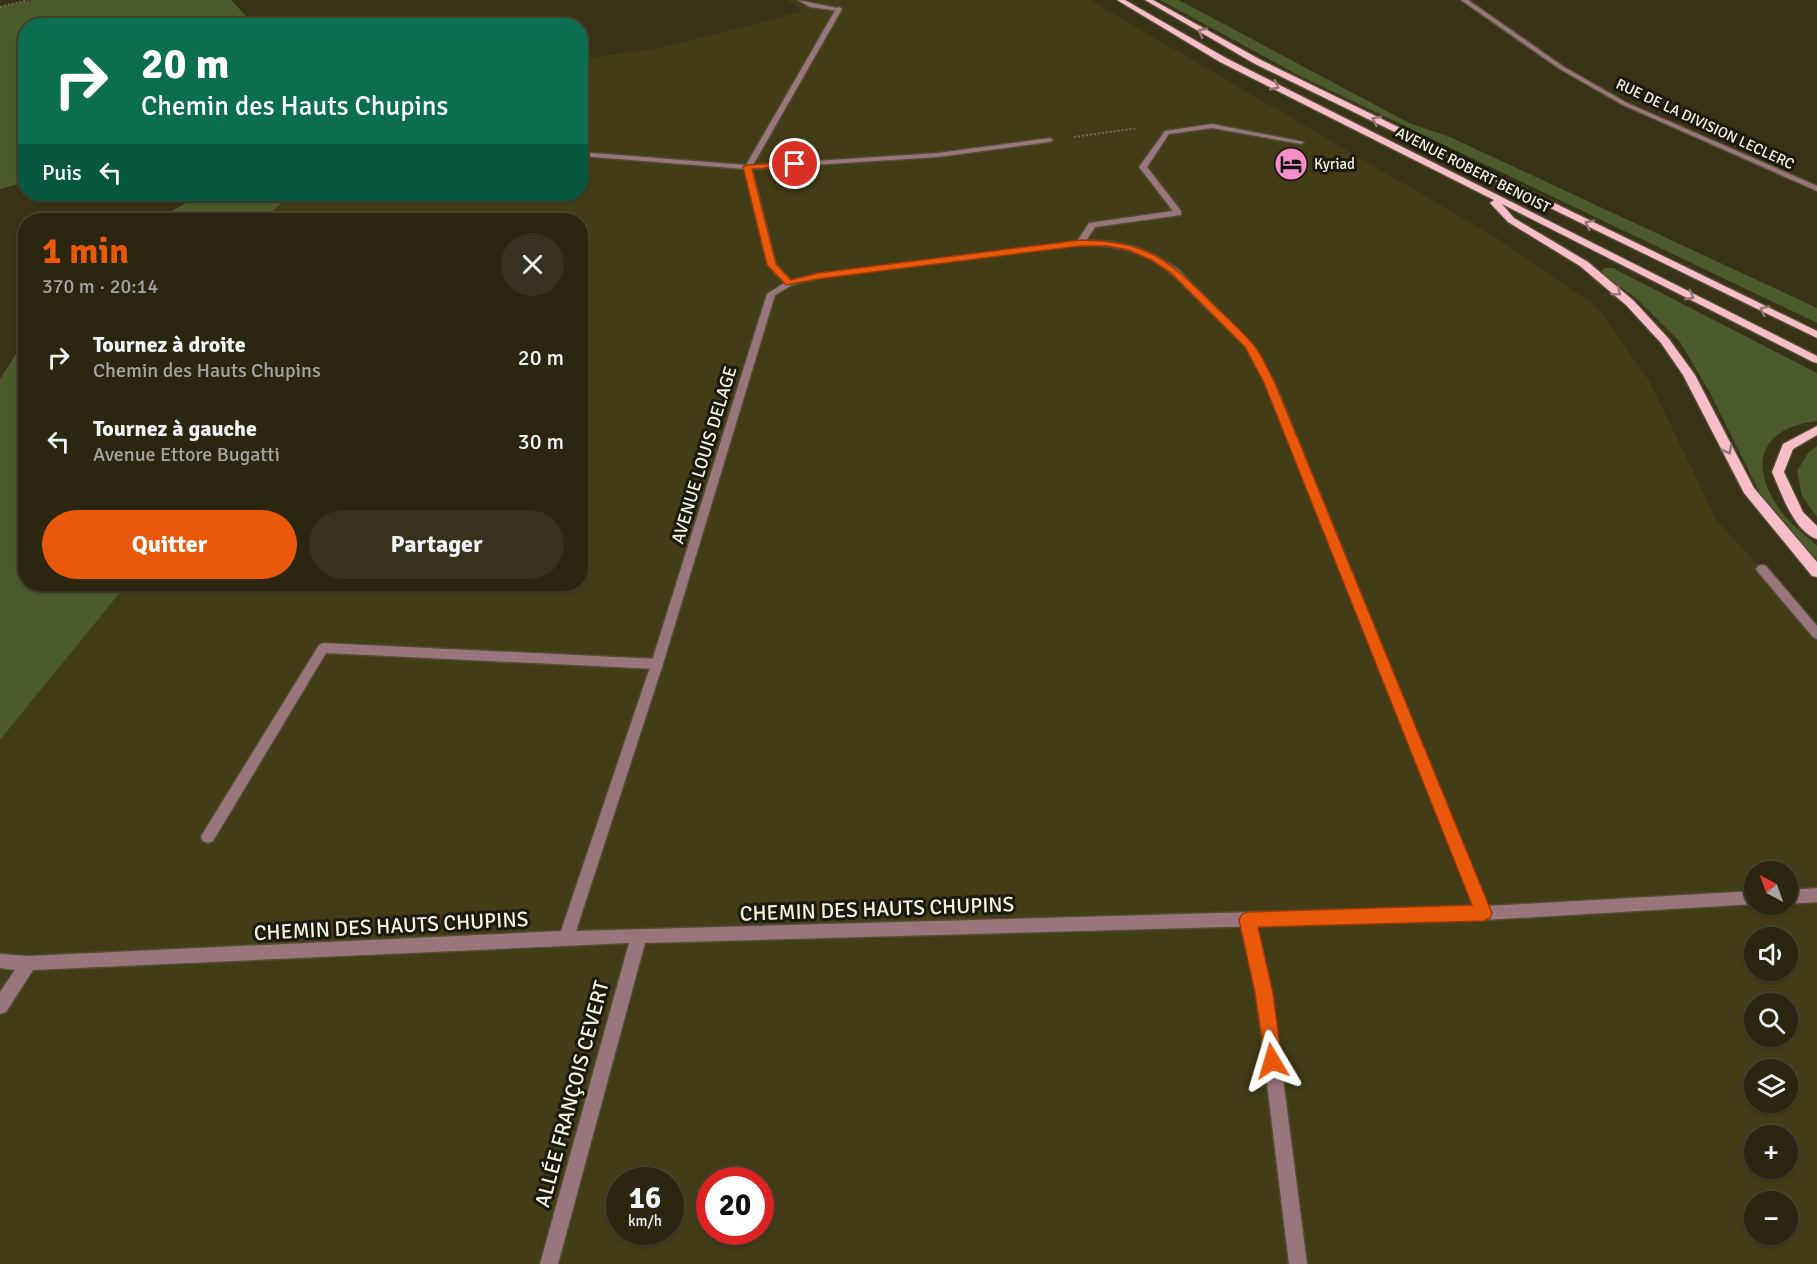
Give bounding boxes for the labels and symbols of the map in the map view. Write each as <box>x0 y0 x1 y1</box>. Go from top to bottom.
one-way arrow <box>1198 28 1209 39</box>
street label: RUE DE LA DIVISION LECLERC <box>1613 75 1797 173</box>
one-way arrow <box>1269 79 1280 90</box>
one-way arrow <box>1372 116 1383 127</box>
street label: AVENUE ROBERT BENOIST <box>1393 123 1554 217</box>
pin <box>769 138 820 189</box>
hotel icon: Kyriad <box>1273 146 1309 182</box>
place label: Kyriad <box>1314 155 1355 173</box>
one-way arrow <box>1585 220 1596 232</box>
one-way arrow <box>1610 285 1621 296</box>
one-way arrow <box>1683 289 1694 300</box>
one-way arrow <box>1760 305 1771 317</box>
street label: AVENUE LOUIS DELAGE <box>666 363 742 547</box>
one-way arrow <box>1721 444 1732 455</box>
north arrow <box>1744 861 1798 915</box>
street label: CHEMIN DES HAUTS CHUPINS <box>739 891 1015 927</box>
street label: CHEMIN DES HAUTS CHUPINS <box>253 906 529 946</box>
street label: ALLÉE FRANÇOIS CEVERT <box>529 977 615 1210</box>
position arrow <box>1240 1029 1304 1093</box>
speed limit sign: 20 <box>696 1167 774 1245</box>

